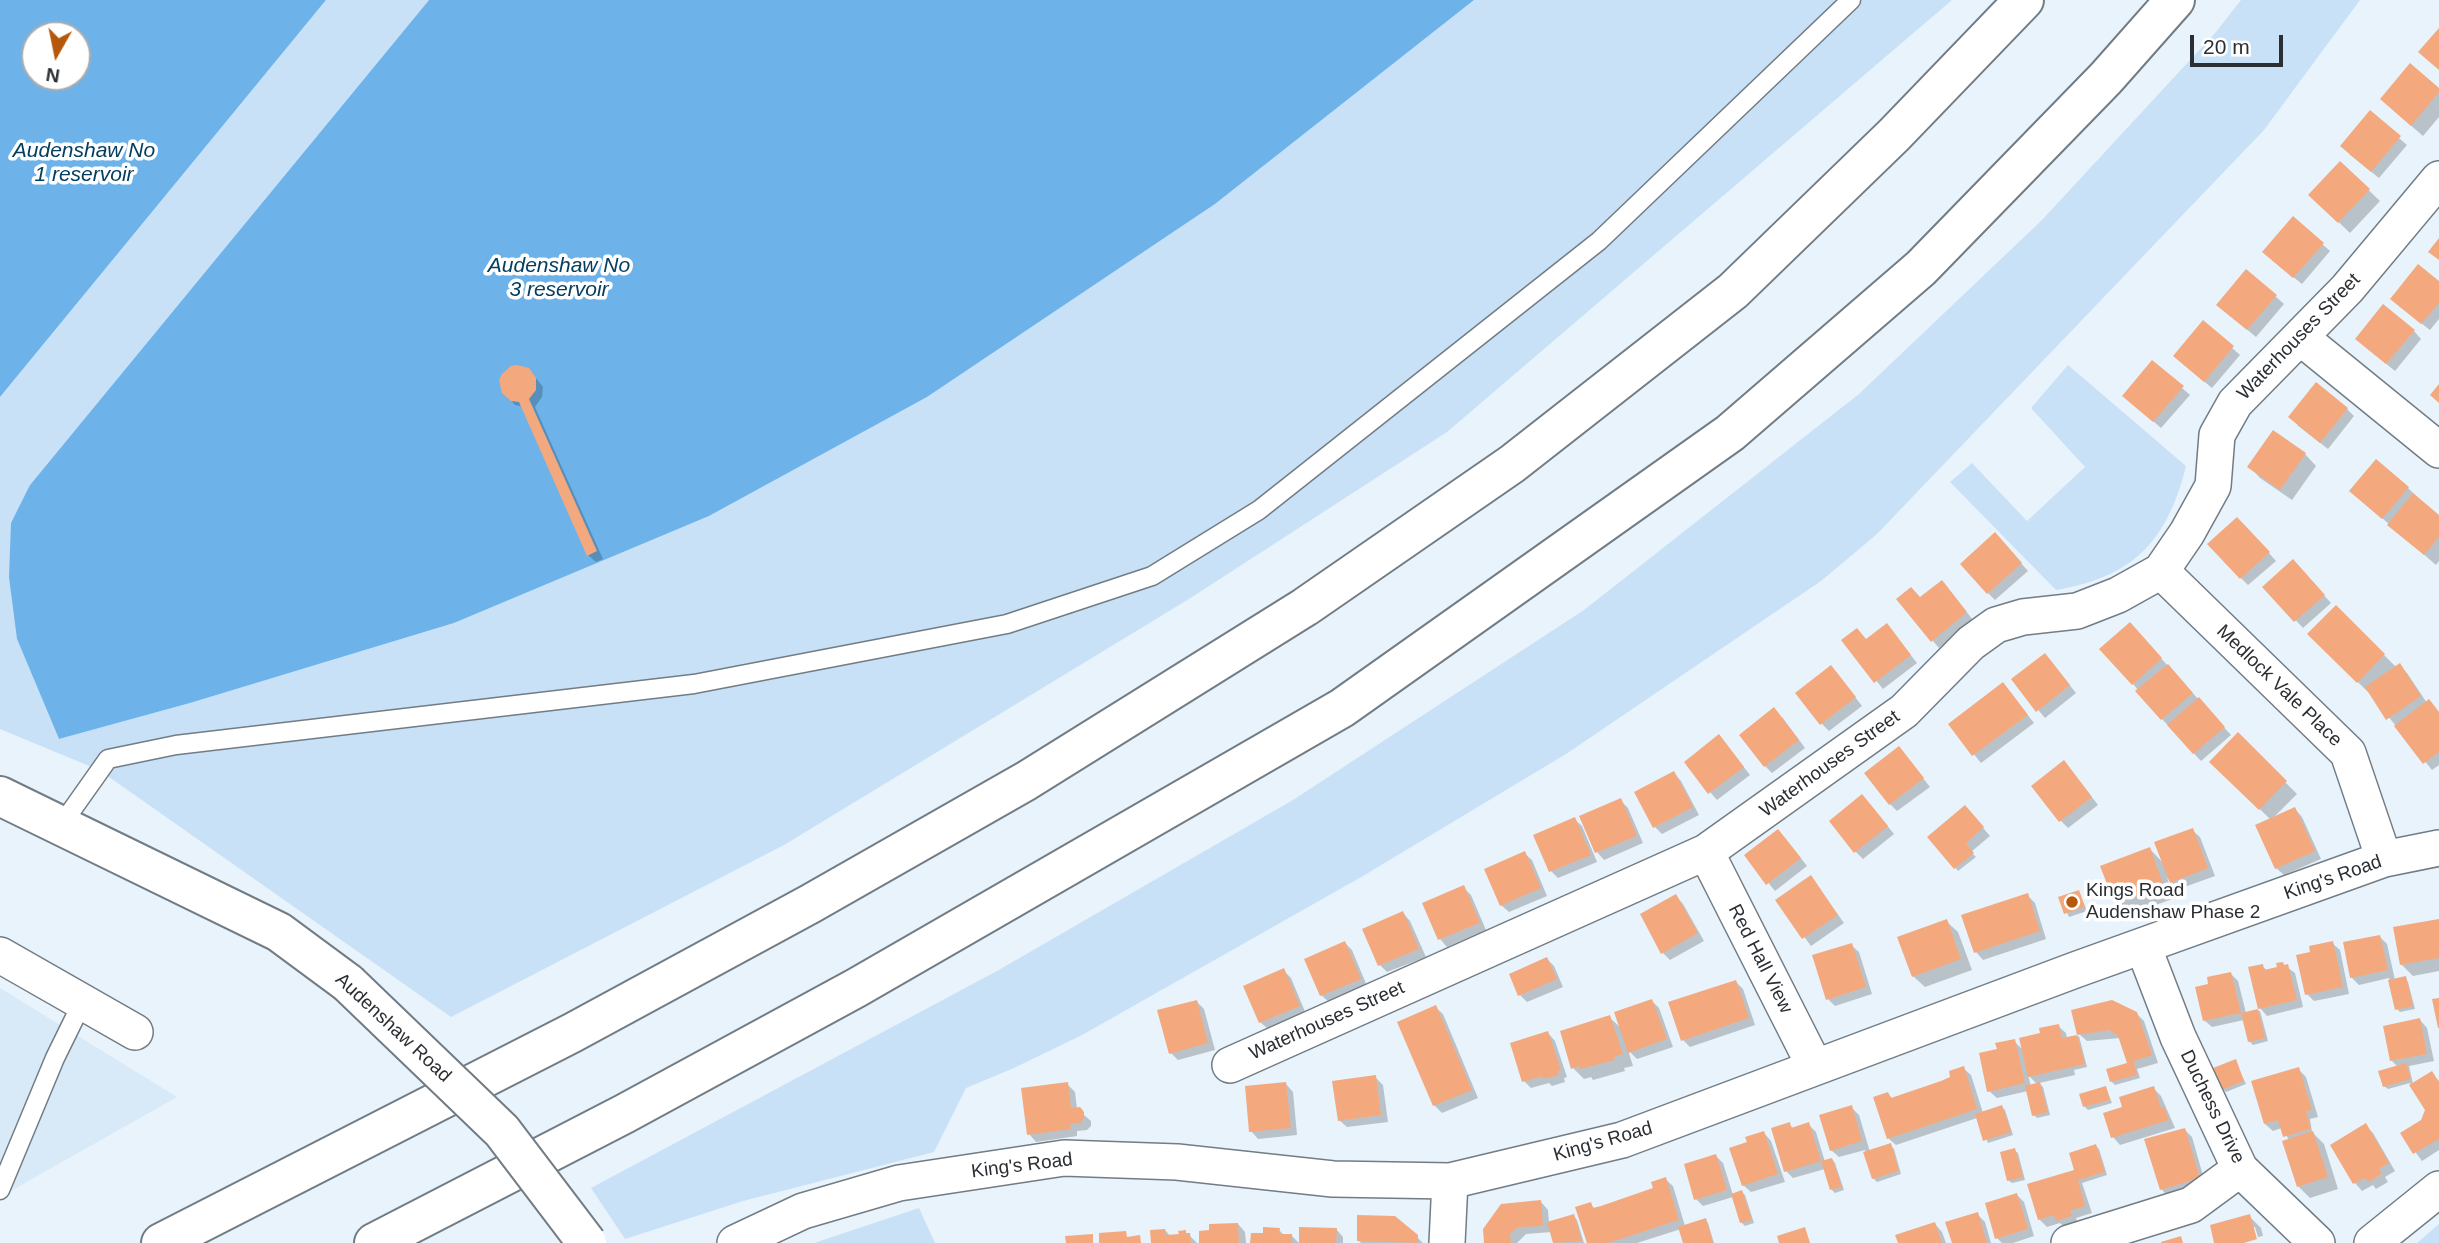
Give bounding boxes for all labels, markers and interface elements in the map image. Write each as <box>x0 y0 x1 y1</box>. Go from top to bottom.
north arrow <box>21 21 91 91</box>
scale bar <box>2194 21 2287 65</box>
text: 20 m <box>2203 35 2250 58</box>
text: N <box>45 64 61 87</box>
water label: Audenshaw No 1 reservoir <box>13 138 155 188</box>
water label: Audenshaw No 3 reservoir <box>488 253 630 303</box>
street label: Waterhouses Street <box>2233 269 2365 405</box>
street label: Medlock Vale Place <box>2212 620 2346 752</box>
street label: Waterhouses Street <box>1756 706 1904 822</box>
street label: King's Road <box>2281 851 2385 905</box>
place label: Kings Road Audenshaw Phase 2 <box>2086 880 2260 924</box>
marker: Kings Road Audenshaw Phase 2 <box>2064 894 2080 910</box>
street label: Red Hall View <box>1723 901 1797 1017</box>
street label: Audenshaw Road <box>330 969 456 1087</box>
street label: Waterhouses Street <box>1246 977 1408 1065</box>
street label: Duchess Drive <box>2175 1046 2249 1168</box>
street label: King's Road <box>1551 1117 1655 1167</box>
street label: King's Road <box>970 1148 1074 1184</box>

